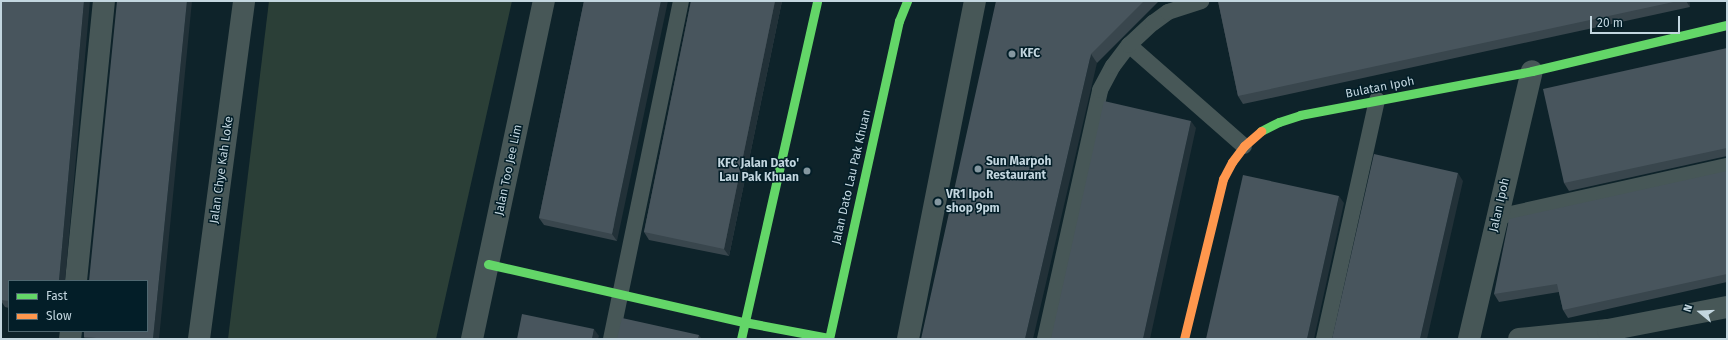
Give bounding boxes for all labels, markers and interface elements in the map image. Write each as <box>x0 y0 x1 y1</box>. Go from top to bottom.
scale bar <box>1592 8 1682 34</box>
text: 20 m <box>1597 16 1623 30</box>
place label: KFC <box>1020 47 1040 61</box>
marker: KFC <box>1007 49 1017 59</box>
street label: Bulatan Ipoh <box>1344 74 1416 102</box>
street label: Jalan Dato Lau Pak Khuan <box>829 108 875 246</box>
street label: Jalan Chye Kah Loke <box>207 115 237 225</box>
street label: Jalan Too Jee Lim <box>492 123 526 217</box>
place label: Sun Marpoh Restaurant <box>986 155 1051 183</box>
place label: KFC Jalan Dato' Lau Pak Khuan <box>718 157 799 185</box>
marker: Sun Marpoh Restaurant <box>973 164 983 174</box>
marker: KFC Jalan Dato' Lau Pak Khuan <box>802 166 812 176</box>
street label: Jalan Ipoh <box>1487 177 1513 233</box>
place label: VR1 Ipoh shop 9pm <box>946 188 1000 216</box>
marker: VR1 Ipoh shop 9pm <box>933 197 943 207</box>
legend <box>8 280 148 332</box>
text: Fast <box>46 289 68 303</box>
north arrow <box>1680 292 1720 332</box>
text: N <box>1681 303 1695 314</box>
text: Slow <box>46 309 72 323</box>

